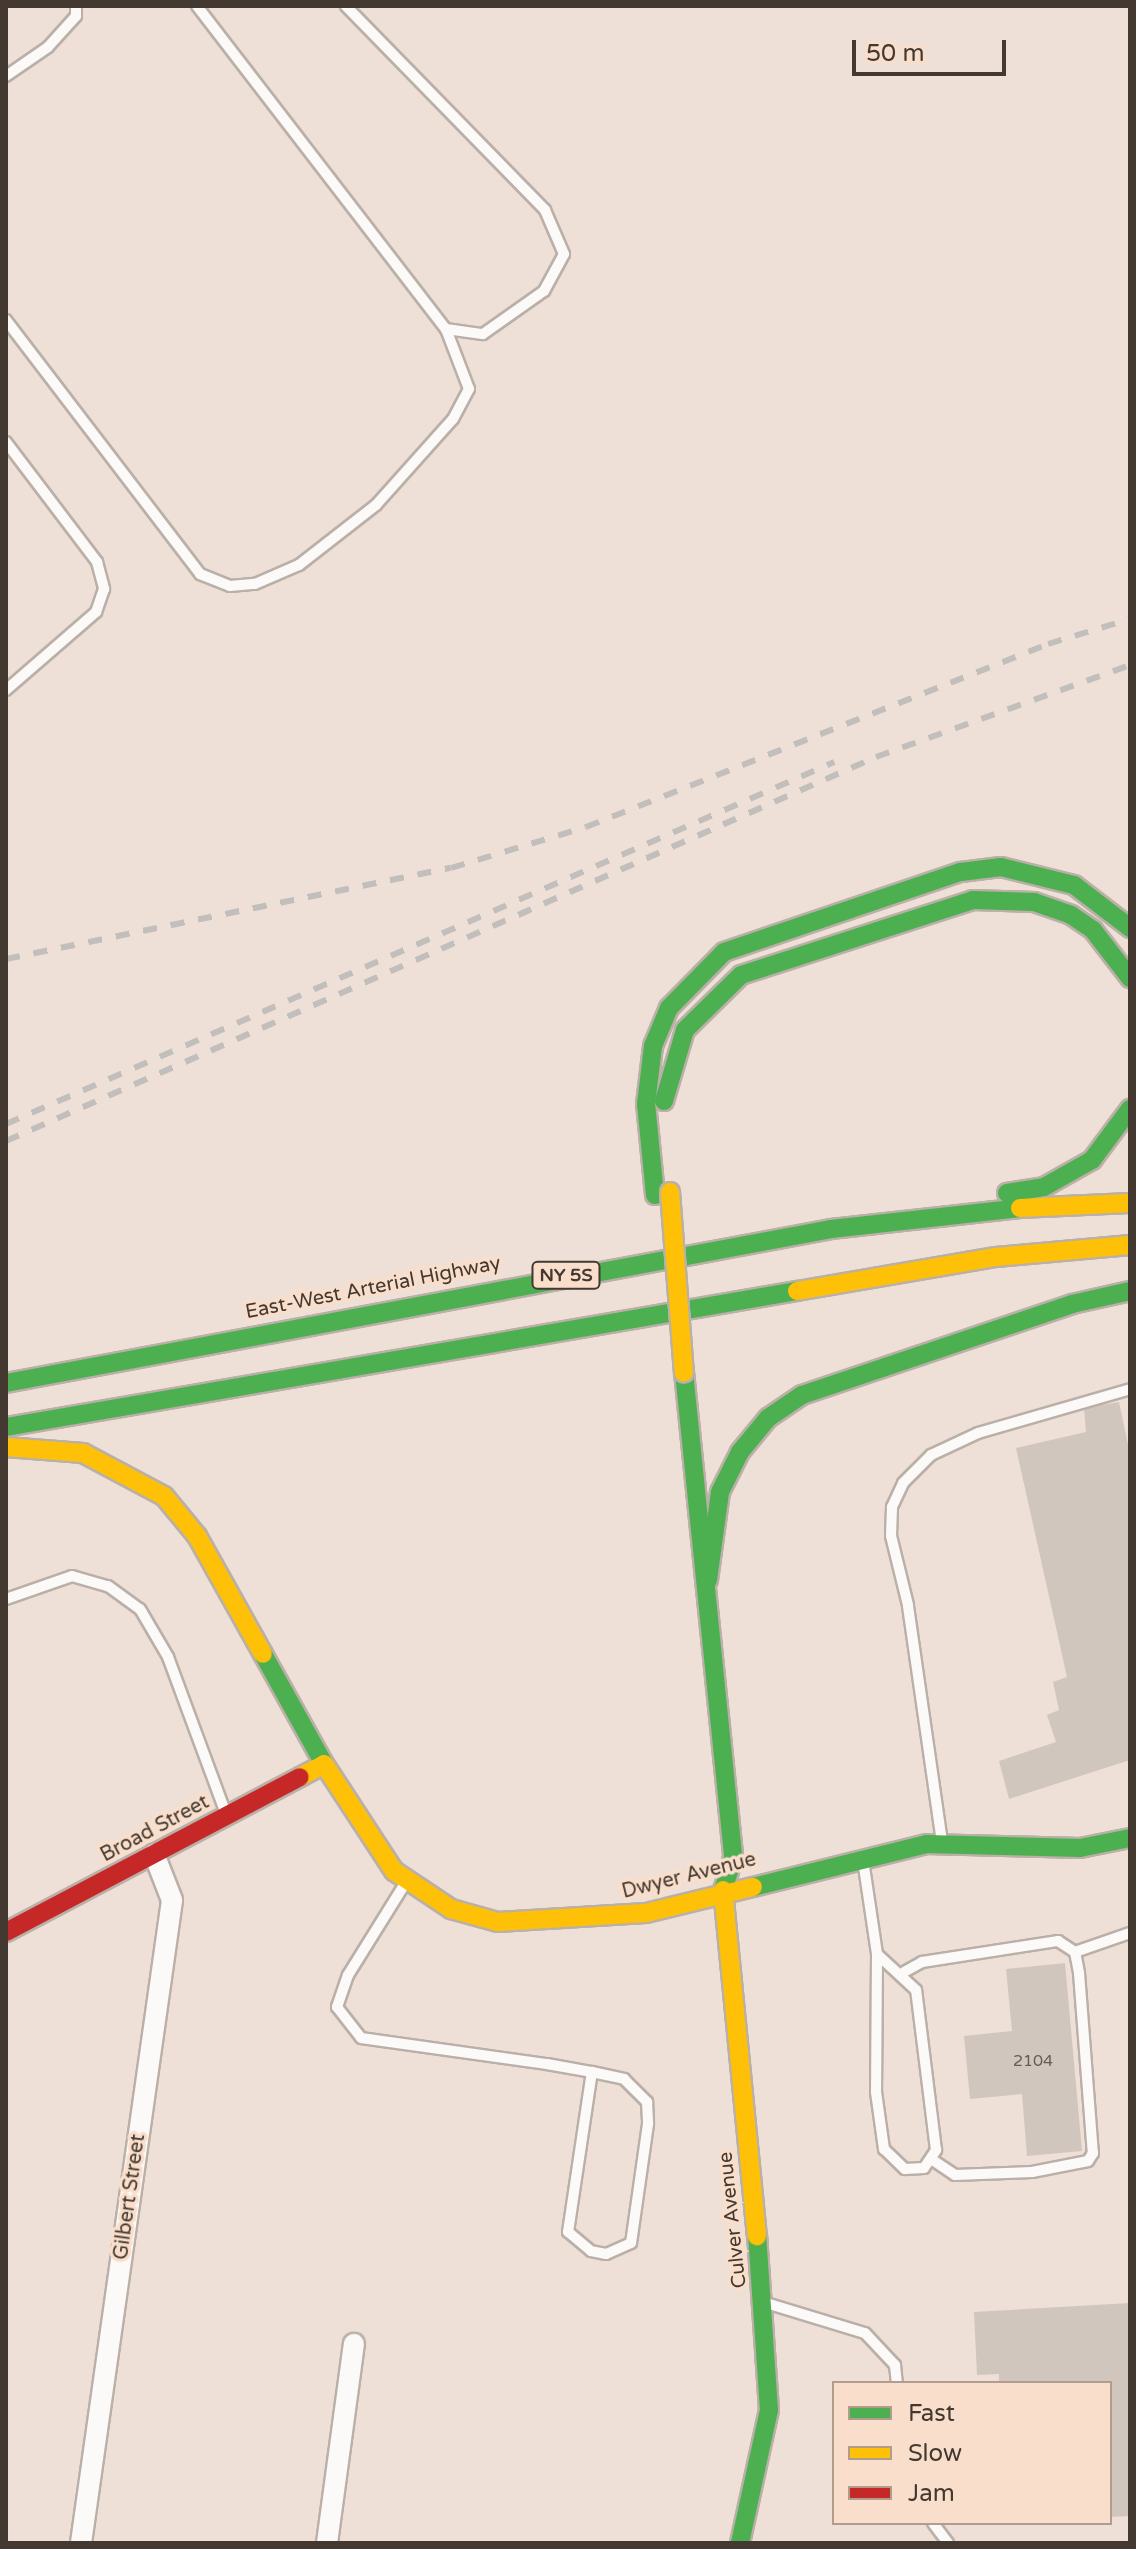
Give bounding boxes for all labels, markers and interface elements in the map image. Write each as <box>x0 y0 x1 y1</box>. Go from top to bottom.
scale bar <box>856 24 1010 74</box>
text: 50 m <box>866 39 924 68</box>
street label: East-West Arterial Highway <box>243 1251 503 1325</box>
road number: NY 5S <box>530 1261 602 1289</box>
street label: Broad Street <box>97 1790 213 1868</box>
street label: Dwyer Avenue <box>620 1848 758 1904</box>
house number: 2104 <box>1013 2051 1053 2071</box>
street label: Gilbert Street <box>109 2133 151 2261</box>
street label: Culver Avenue <box>714 2151 752 2289</box>
legend <box>832 2381 1112 2525</box>
text: Fast <box>908 2399 955 2428</box>
text: Slow <box>908 2439 962 2468</box>
text: Jam <box>908 2479 955 2508</box>

